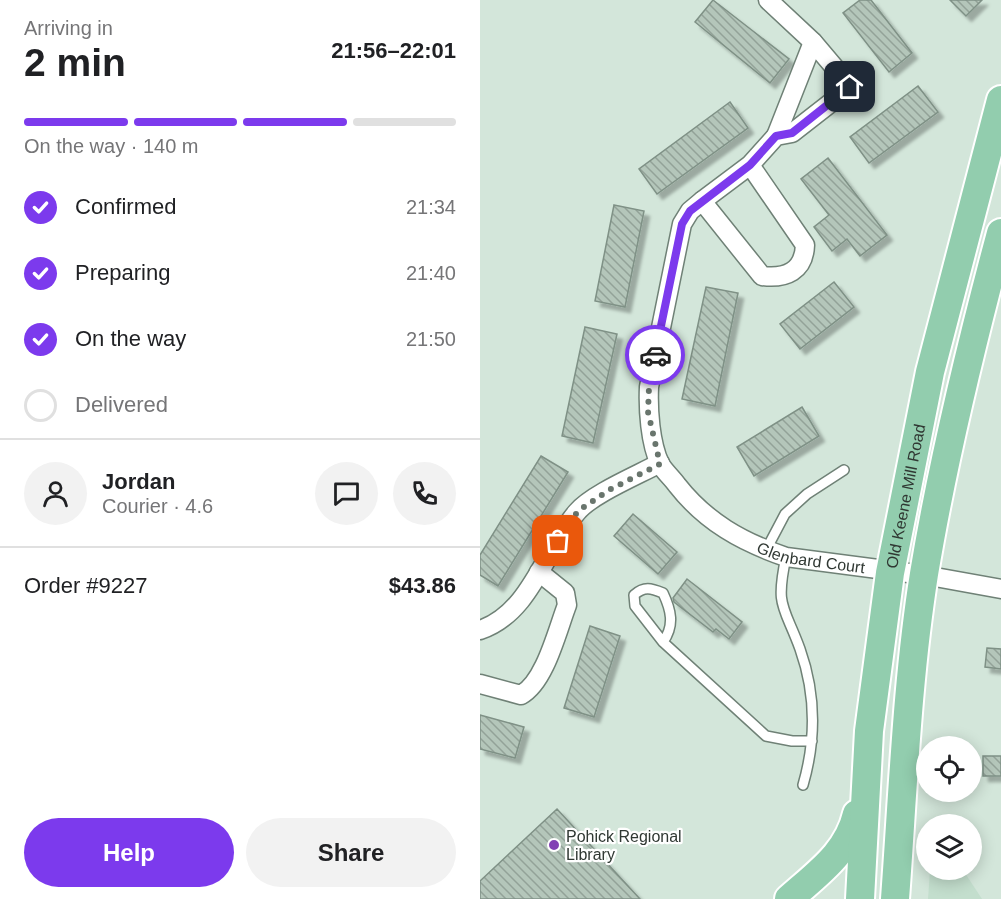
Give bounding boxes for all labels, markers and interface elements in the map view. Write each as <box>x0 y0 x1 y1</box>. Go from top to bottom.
text: Arriving in <box>24 17 113 39</box>
text: 21:56–22:01 <box>331 38 456 63</box>
text: 2 min <box>24 41 126 84</box>
pin <box>824 61 875 112</box>
icon: home <box>833 70 866 103</box>
text: On the way · 140 m <box>24 135 199 157</box>
icon: check <box>24 191 57 224</box>
text: Confirmed <box>75 194 176 219</box>
text: 21:34 <box>406 196 456 218</box>
icon: check <box>24 257 57 290</box>
text: Preparing <box>75 260 170 285</box>
text: 21:40 <box>406 262 456 284</box>
icon: check <box>24 323 57 356</box>
courier <box>625 325 685 385</box>
text: On the way <box>75 326 186 351</box>
text: 21:50 <box>406 328 456 350</box>
icon: car <box>639 339 672 372</box>
text: Delivered <box>75 392 168 417</box>
street label: Old Keene Mill Road <box>883 423 928 570</box>
button: person <box>24 462 87 525</box>
button: chat <box>315 462 378 525</box>
button: phone <box>393 462 456 525</box>
text: Jordan <box>102 469 175 494</box>
text: Courier · 4.6 <box>102 495 213 517</box>
pin <box>532 515 583 566</box>
icon: bag <box>541 524 574 557</box>
street label: Glenbard Court <box>754 539 866 576</box>
text: Order #9227 <box>24 573 148 598</box>
text: $43.86 <box>389 573 456 598</box>
map controls <box>916 736 982 880</box>
button: locate <box>916 736 982 802</box>
button: layers <box>916 814 982 880</box>
button: Help <box>24 818 234 887</box>
button: Share <box>246 818 456 887</box>
place label: Pohick Regional Library <box>566 828 682 863</box>
marker: Pohick Regional Library <box>547 838 561 852</box>

